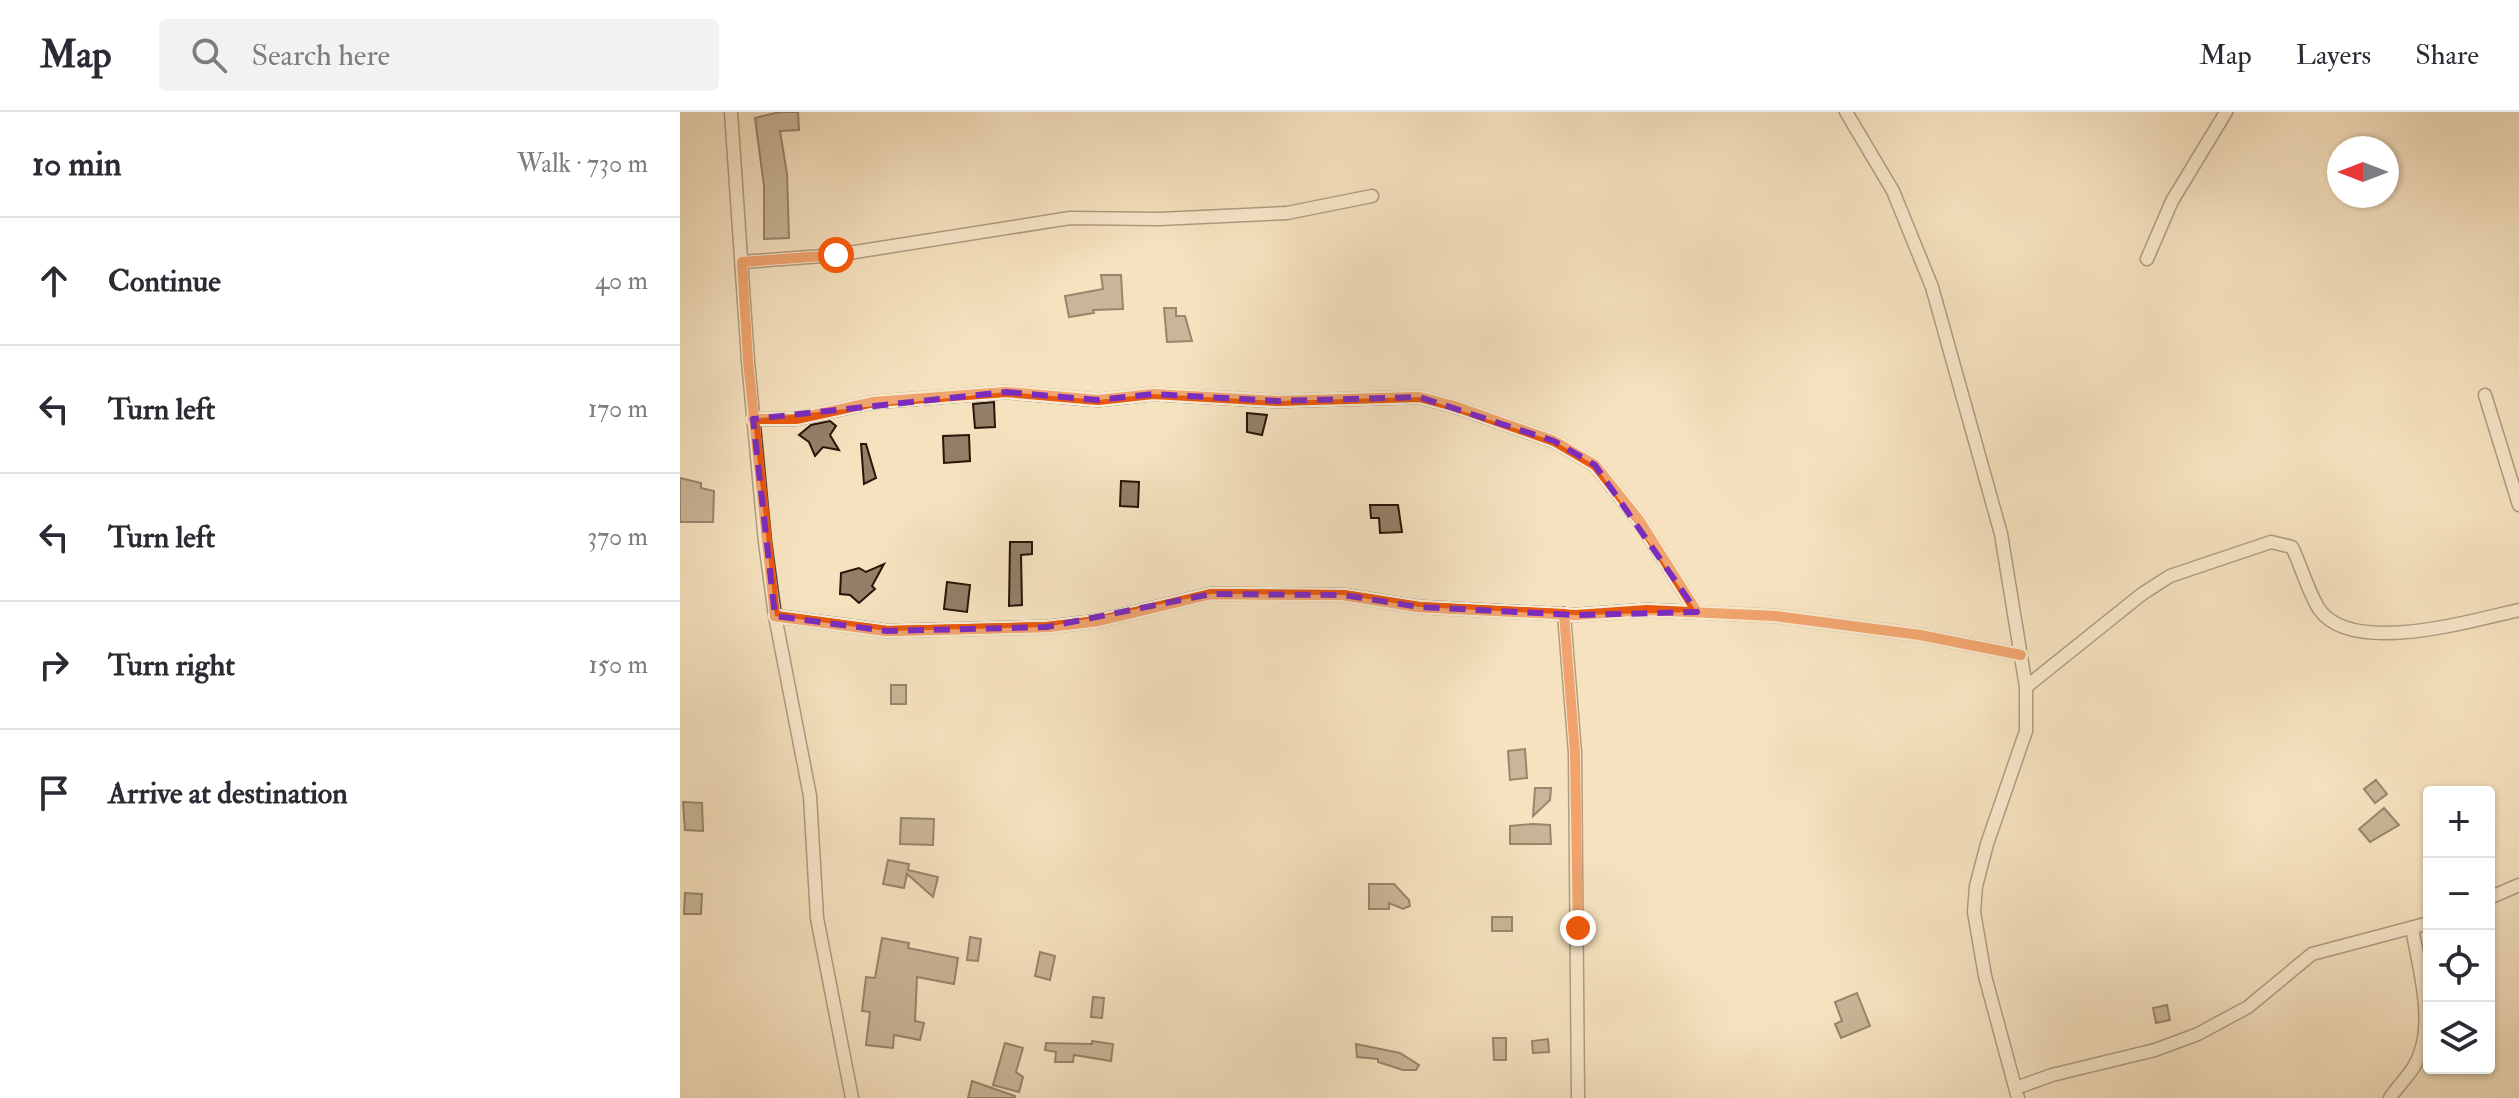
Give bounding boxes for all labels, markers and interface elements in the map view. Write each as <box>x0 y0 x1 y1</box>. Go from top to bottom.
search box <box>159 19 719 91</box>
text: Map <box>40 31 111 79</box>
icon: search <box>187 33 231 77</box>
text: Search here <box>251 37 390 74</box>
text: Map <box>2199 38 2252 73</box>
text: Layers <box>2296 38 2371 73</box>
text: Share <box>2415 38 2479 73</box>
north arrow <box>2327 136 2399 208</box>
text: 10 min <box>32 143 121 186</box>
text: Walk · 730 m <box>517 148 648 180</box>
route start <box>818 237 854 273</box>
icon: ahead <box>32 259 76 303</box>
text: Continue <box>108 263 221 300</box>
text: 40 m <box>595 265 648 297</box>
icon: left <box>32 387 76 431</box>
text: Turn left <box>108 391 215 428</box>
text: 170 m <box>588 393 648 425</box>
icon: left <box>32 515 76 559</box>
text: Turn left <box>108 519 215 556</box>
text: 370 m <box>587 521 648 553</box>
icon: right <box>32 643 76 687</box>
text: Turn right <box>108 647 235 684</box>
text: 150 m <box>589 649 648 681</box>
icon: arrive <box>32 771 76 815</box>
text: Arrive at destination <box>108 775 348 812</box>
map controls <box>2423 786 2495 1074</box>
button: + <box>2423 786 2495 858</box>
button: − <box>2423 858 2495 930</box>
route end <box>1560 910 1596 946</box>
button: locate <box>2423 930 2495 1002</box>
button: layers <box>2423 1002 2495 1074</box>

